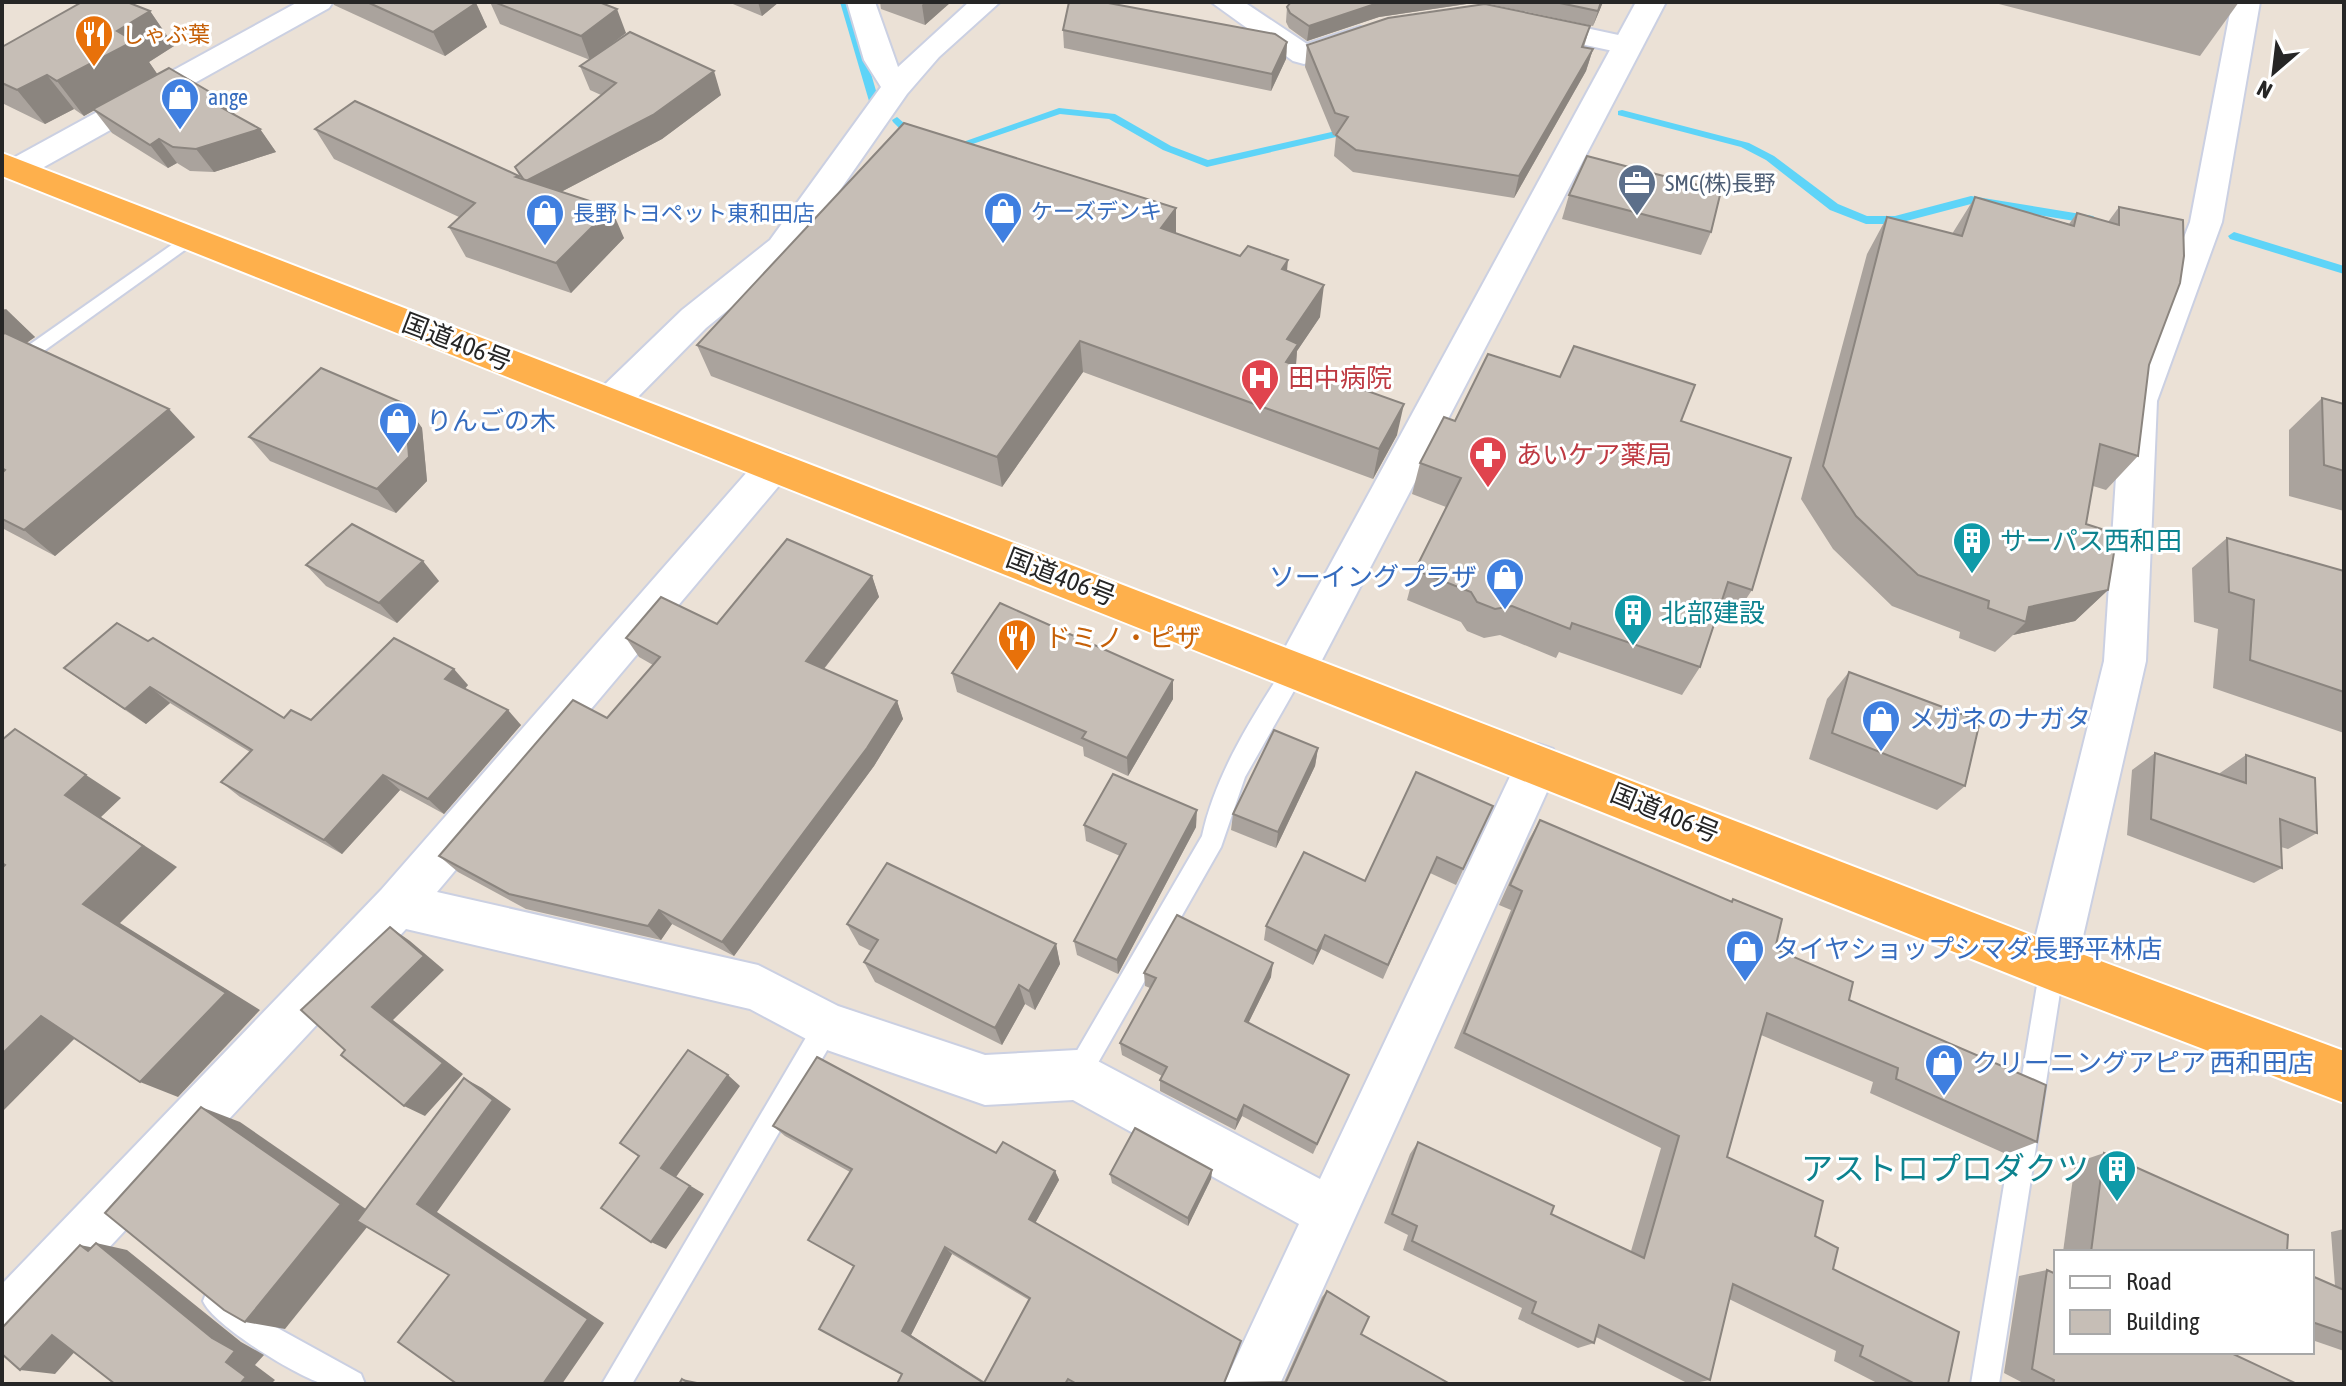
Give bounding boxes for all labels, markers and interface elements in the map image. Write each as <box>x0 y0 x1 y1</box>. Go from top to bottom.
restaurant icon: しゃぶ葉 <box>73 13 115 68</box>
place label: しゃぶ葉 <box>122 21 210 47</box>
north arrow <box>2234 32 2314 112</box>
text: N <box>2253 75 2276 104</box>
shop icon: ange <box>159 76 201 131</box>
place label: ange <box>208 84 248 110</box>
office icon: SMC(株)長野 <box>1616 162 1658 217</box>
place label: SMC(株)長野 <box>1665 170 1775 196</box>
shop icon: ケーズデンキ <box>982 190 1024 245</box>
shop icon: 長野トヨペット東和田店 <box>524 192 566 247</box>
place label: ケーズデンキ <box>1031 198 1162 224</box>
place label: 長野トヨペット東和田店 <box>573 200 815 226</box>
street label: 国道406号 <box>398 307 516 377</box>
hospital icon: 田中病院 <box>1239 357 1281 412</box>
place label: 田中病院 <box>1288 363 1392 393</box>
shop icon: りんごの木 <box>377 400 419 455</box>
place label: りんごの木 <box>426 406 556 436</box>
pharmacy icon: あいケア薬局 <box>1467 434 1509 489</box>
place label: あいケア薬局 <box>1516 440 1672 470</box>
building icon: サーパス西和田 <box>1951 520 1993 575</box>
place label: サーパス西和田 <box>2000 526 2182 556</box>
street label: 国道406号 <box>1002 542 1120 612</box>
shop icon: ソーイングプラザ <box>1484 556 1526 611</box>
place label: ソーイングプラザ <box>1269 562 1477 592</box>
building icon: 北部建設 <box>1612 592 1654 647</box>
place label: 北部建設 <box>1661 598 1765 628</box>
restaurant icon: ドミノ・ピザ <box>996 617 1038 672</box>
place label: ドミノ・ピザ <box>1045 623 1201 653</box>
shop icon: メガネのナガタ <box>1860 698 1902 753</box>
place label: メガネのナガタ <box>1909 704 2091 734</box>
street label: 国道406号 <box>1606 778 1724 848</box>
shop icon: タイヤショップシマダ長野平林店 <box>1724 928 1766 983</box>
place label: タイヤショップシマダ長野平林店 <box>1773 934 2162 964</box>
shop icon: クリーニングアピア 西和田店 <box>1923 1042 1965 1097</box>
place label: クリーニングアピア 西和田店 <box>1972 1048 2314 1078</box>
building icon: アストロプロダクツ <box>2096 1148 2138 1203</box>
place label: アストロプロダクツ <box>1801 1150 2089 1187</box>
legend <box>2054 1250 2314 1354</box>
text: Road <box>2126 1268 2172 1295</box>
text: Building <box>2126 1308 2200 1335</box>

